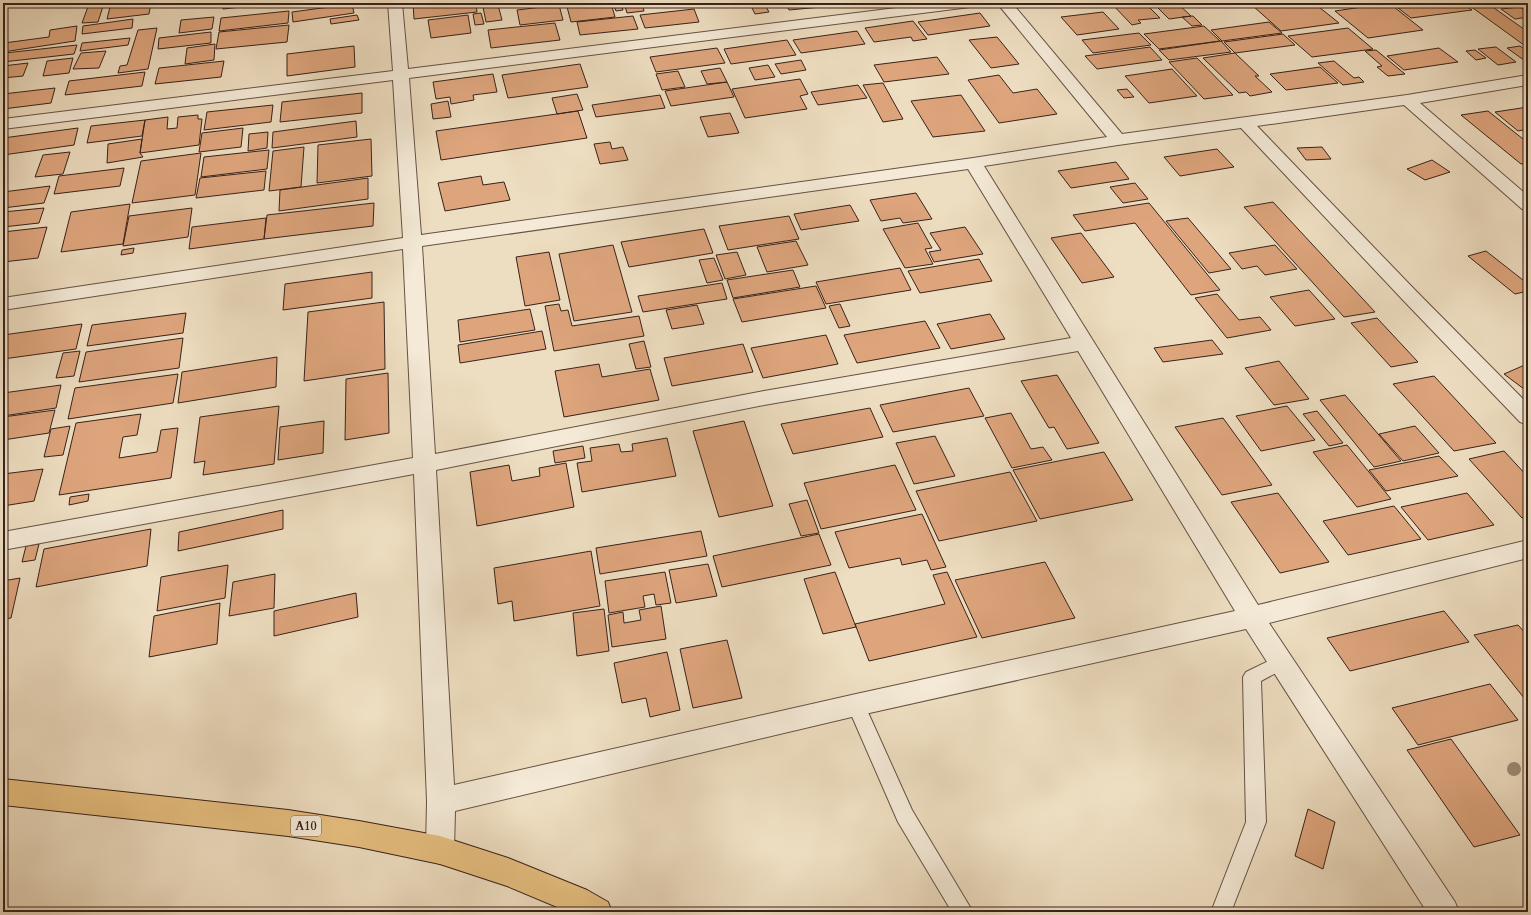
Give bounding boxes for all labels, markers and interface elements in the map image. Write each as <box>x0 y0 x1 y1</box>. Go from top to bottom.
road number: A10 <box>291 816 321 836</box>

